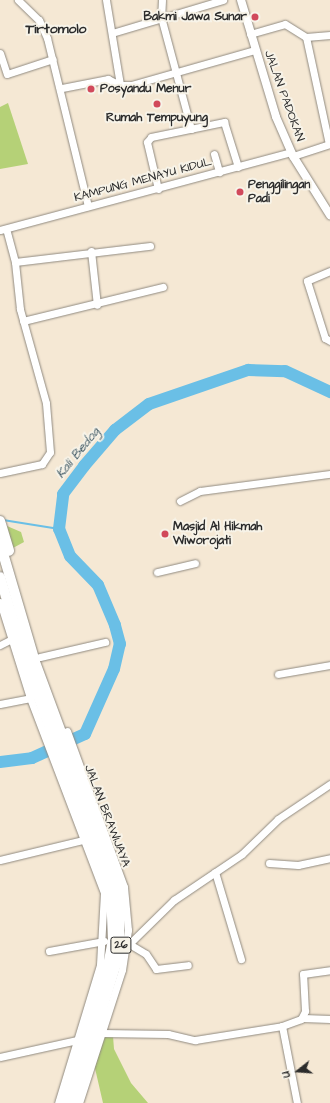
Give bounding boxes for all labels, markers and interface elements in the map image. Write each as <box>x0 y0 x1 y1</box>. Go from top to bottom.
place label: Bakmi Jawa Sunar <box>143 10 247 24</box>
marker: Bakmi Jawa Sunar <box>250 12 260 22</box>
district label: Tirtomolo <box>26 21 86 37</box>
street label: JALAN PADOKAN <box>261 48 307 144</box>
place label: Posyandu Menur <box>100 82 191 96</box>
marker: Posyandu Menur <box>85 83 97 95</box>
marker: Rumah Tempuyung <box>152 99 162 109</box>
place label: Rumah Tempuyung <box>106 111 208 125</box>
street label: KAMPUNG MENAYU KIDUL <box>73 155 213 205</box>
place label: Penggilingan Padi <box>248 178 310 206</box>
marker: Penggilingan Padi <box>235 187 245 197</box>
water label: Kali Bedog <box>53 425 103 481</box>
place label: Masjid Al Hikmah Wiworojati <box>173 520 262 548</box>
marker: Masjid Al Hikmah Wiworojati <box>160 529 170 539</box>
street label: JALAN BRAWIJAYA <box>81 763 133 869</box>
road number: 26 <box>110 936 132 954</box>
north arrow <box>278 1051 318 1091</box>
text: U <box>278 1070 294 1080</box>

